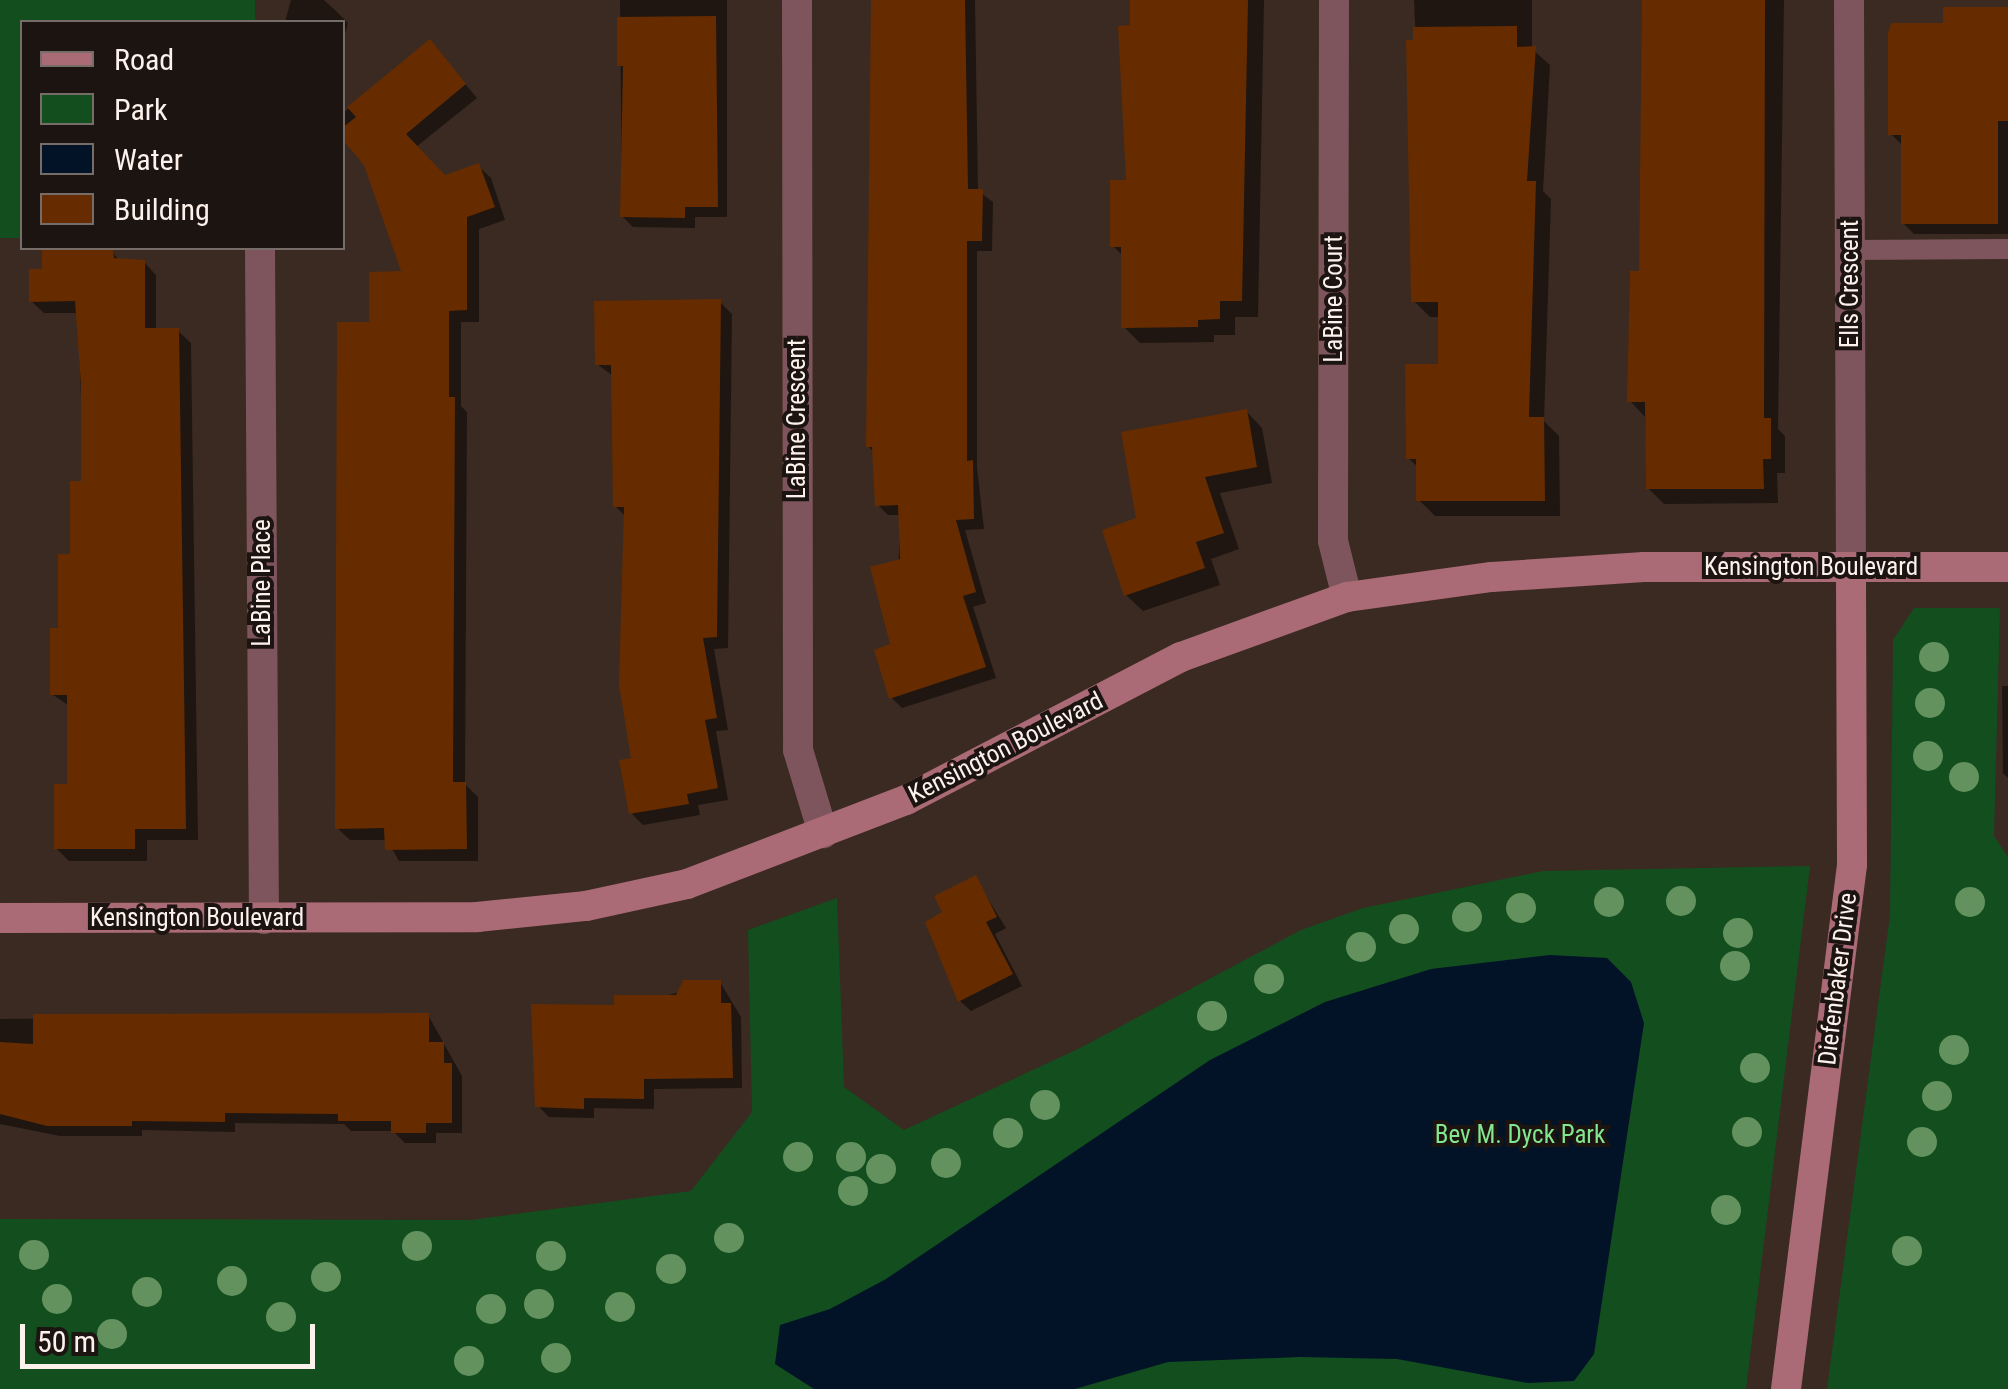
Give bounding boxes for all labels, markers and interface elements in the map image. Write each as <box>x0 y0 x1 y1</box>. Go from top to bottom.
legend <box>20 20 345 250</box>
text: Road <box>114 42 174 77</box>
text: Park <box>114 92 168 127</box>
text: Water <box>114 142 183 177</box>
text: Building <box>114 192 210 227</box>
street label: Ells Crescent <box>1835 220 1865 348</box>
street label: LaBine Court <box>1319 235 1349 363</box>
street label: LaBine Crescent <box>782 339 812 499</box>
street label: LaBine Place <box>247 519 277 647</box>
street label: Kensington Boulevard <box>1704 552 1918 582</box>
street label: Kensington Boulevard <box>904 686 1108 810</box>
street label: Diefenbaker Drive <box>1813 891 1863 1067</box>
street label: Kensington Boulevard <box>90 903 304 933</box>
park label: Bev M. Dyck Park <box>1435 1120 1605 1150</box>
scale bar <box>25 1304 320 1366</box>
text: 50 m <box>37 1324 96 1359</box>

